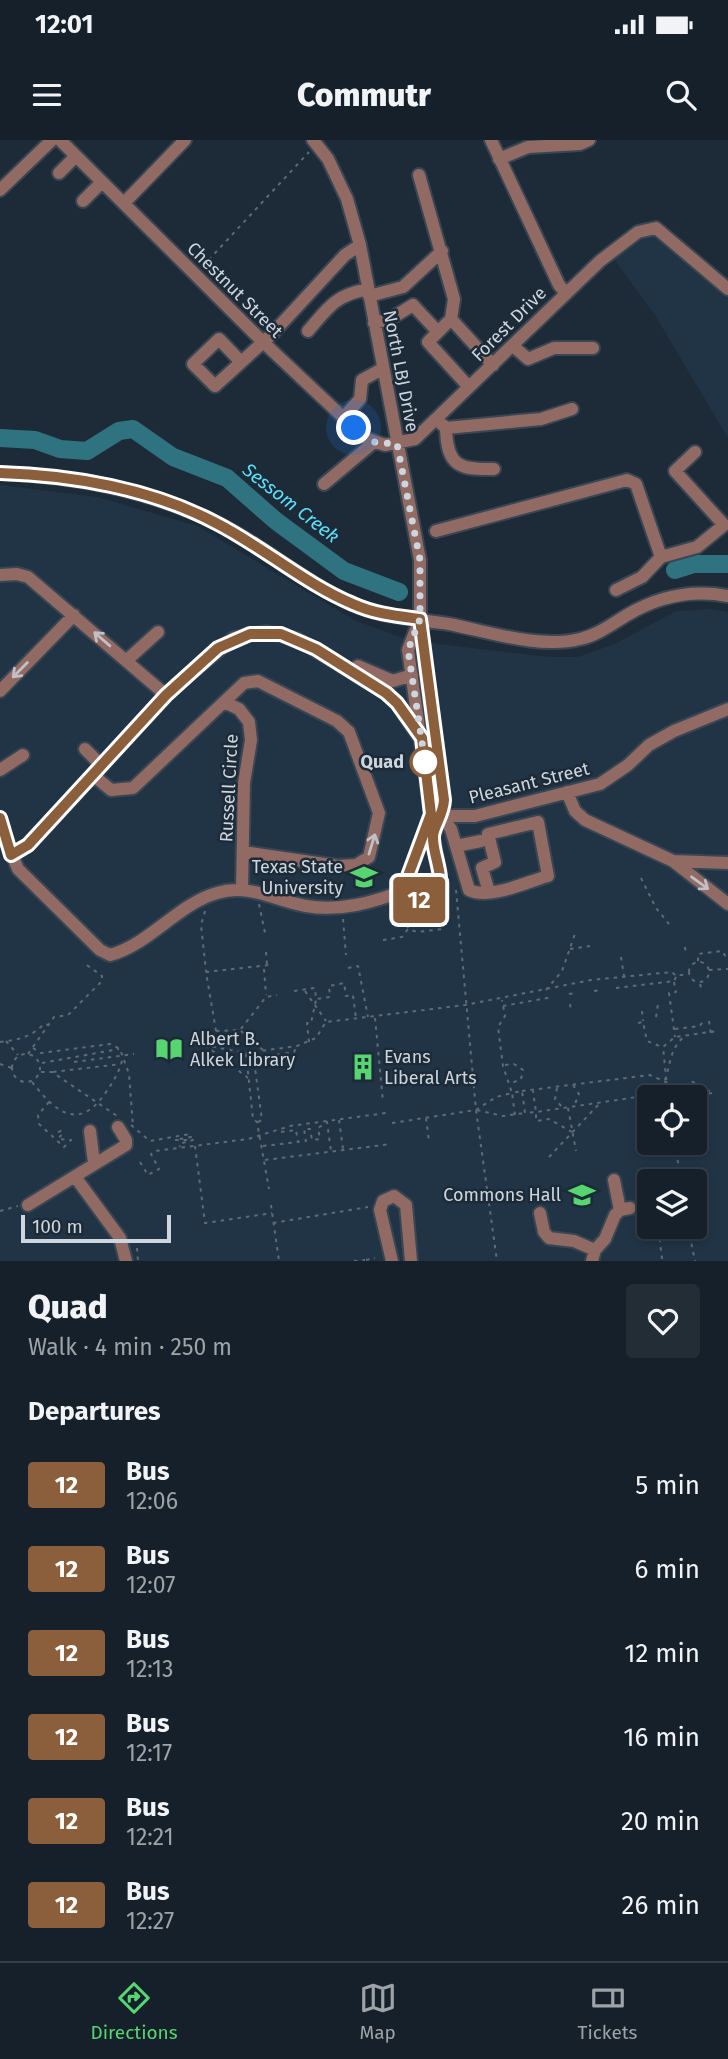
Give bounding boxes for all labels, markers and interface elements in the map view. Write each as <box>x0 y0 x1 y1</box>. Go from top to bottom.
text: 12:01 <box>35 9 93 40</box>
icon: menu <box>28 76 66 114</box>
text: Commutr <box>297 76 431 114</box>
icon: search <box>662 76 700 114</box>
street label: Chestnut Street <box>183 238 288 343</box>
street label: Forest Drive <box>467 282 551 366</box>
street label: North LBJ Drive <box>378 308 424 434</box>
your location <box>336 410 371 445</box>
water label: Sessom Creek <box>237 458 344 548</box>
one-way arrow <box>93 631 111 647</box>
one-way arrow <box>12 662 29 679</box>
street label: Russell Circle <box>215 733 243 843</box>
marker: Quad <box>410 747 440 777</box>
place label: Quad <box>361 751 404 773</box>
street label: Pleasant Street <box>466 757 592 809</box>
one-way arrow <box>367 834 380 856</box>
place label: Texas State University <box>252 856 343 899</box>
school or university icon: Texas State University <box>349 862 379 892</box>
one-way arrow <box>690 875 709 890</box>
line badge: 12 <box>388 877 450 923</box>
text: 12 <box>407 886 431 914</box>
place label: Albert B. Alkek Library <box>190 1028 295 1071</box>
library icon: Albert B. Alkek Library <box>154 1034 184 1064</box>
place label: Evans Liberal Arts <box>384 1046 477 1089</box>
building icon: Evans Liberal Arts <box>348 1052 378 1082</box>
map controls <box>637 1085 707 1239</box>
button: locate <box>637 1085 707 1155</box>
button: layers <box>637 1169 707 1239</box>
school or university icon: Commons Hall <box>567 1180 597 1210</box>
place label: Commons Hall <box>443 1184 561 1206</box>
scale bar <box>21 1212 172 1244</box>
text: 100 m <box>32 1215 83 1238</box>
button: heart <box>626 1284 700 1358</box>
text: Quad <box>28 1287 108 1327</box>
text: Walk · 4 min · 250 m <box>28 1333 232 1361</box>
text: Departures <box>28 1396 161 1427</box>
text: Bus <box>126 1456 169 1487</box>
text: 5 min <box>635 1470 700 1501</box>
text: 12 <box>55 1471 78 1499</box>
text: 12:06 <box>126 1487 178 1515</box>
text: Bus <box>126 1540 169 1571</box>
text: 6 min <box>634 1554 700 1585</box>
text: 12 <box>55 1555 78 1583</box>
text: 12:07 <box>126 1571 175 1599</box>
text: Bus <box>126 1624 169 1655</box>
text: 12 min <box>624 1638 700 1669</box>
text: 12 <box>55 1639 78 1667</box>
text: 12:13 <box>126 1655 173 1683</box>
text: Bus <box>126 1708 169 1739</box>
text: 16 min <box>623 1722 700 1753</box>
text: 12 <box>55 1723 78 1751</box>
text: 12:17 <box>126 1739 172 1767</box>
text: Bus <box>126 1792 169 1823</box>
text: 20 min <box>621 1806 700 1837</box>
text: 12 <box>55 1807 78 1835</box>
text: 12:21 <box>126 1823 174 1851</box>
text: Bus <box>126 1876 169 1907</box>
text: 26 min <box>622 1890 700 1921</box>
text: 12 <box>55 1891 78 1919</box>
text: 12:27 <box>126 1907 174 1935</box>
tab: Directions <box>90 1979 178 2044</box>
tab: Map <box>359 1979 397 2044</box>
tab: Tickets <box>578 1979 638 2044</box>

